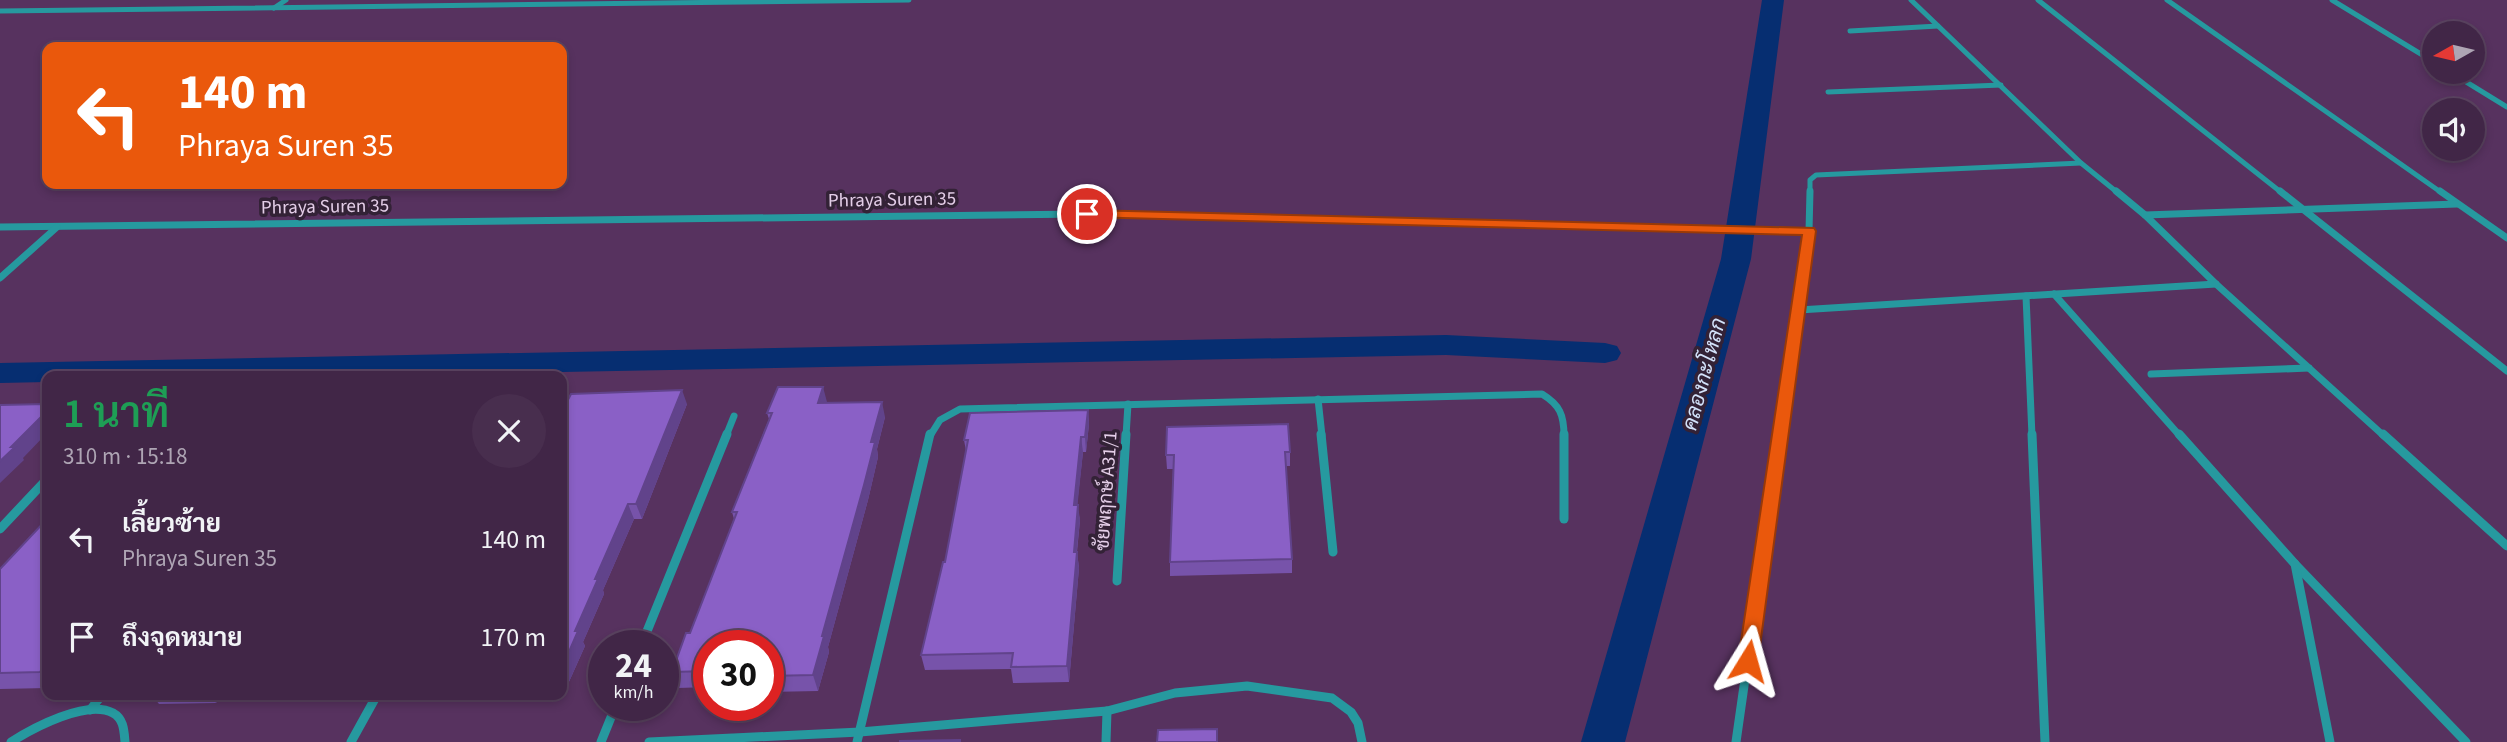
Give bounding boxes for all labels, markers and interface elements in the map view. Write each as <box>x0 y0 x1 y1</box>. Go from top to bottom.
north arrow <box>2422 21 2485 84</box>
map controls <box>2422 21 2485 161</box>
text: 140 m <box>178 58 307 128</box>
icon: left <box>63 70 154 161</box>
button: sound <box>2422 98 2485 161</box>
text: Phraya Suren 35 <box>178 123 394 169</box>
pin <box>1057 184 1117 244</box>
street label: Phraya Suren 35 <box>828 185 956 215</box>
street label: Phraya Suren 35 <box>261 192 389 222</box>
icon: arrive <box>1068 195 1106 233</box>
water label: คลองกะโหลก <box>1675 314 1733 434</box>
text: 1 นาที <box>63 384 169 444</box>
button: close <box>472 394 546 468</box>
street label: ชัยพฤกษ์ A31/1 <box>1089 430 1125 552</box>
text: 310 m · 15:18 <box>63 440 187 473</box>
text: เลี้ยวซ้าย <box>122 505 221 542</box>
icon: left <box>63 520 101 558</box>
text: 140 m <box>480 521 546 558</box>
text: Phraya Suren 35 <box>122 542 277 575</box>
icon: arrive <box>63 618 101 656</box>
text: ถึงจุดหมาย <box>122 619 243 656</box>
text: 170 m <box>480 619 546 656</box>
position arrow <box>1711 624 1785 698</box>
speed limit sign: 30 <box>693 630 784 721</box>
text: 24 <box>615 641 652 691</box>
text: km/h <box>614 680 653 705</box>

